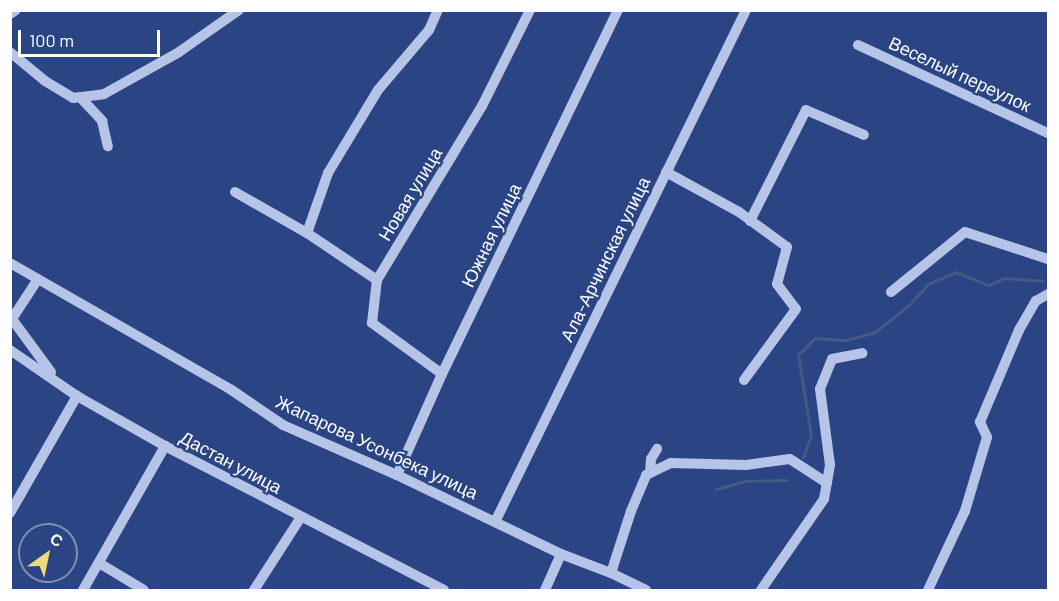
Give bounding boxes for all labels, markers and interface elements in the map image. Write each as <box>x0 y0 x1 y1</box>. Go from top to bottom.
scale bar <box>21 18 164 56</box>
text: 100 m <box>29 29 74 51</box>
street label: Веселый переулок <box>886 32 1034 116</box>
street label: Новая улица <box>374 143 446 245</box>
street label: Ала-Арчинская улица <box>556 173 654 345</box>
street label: Южная улица <box>457 179 525 291</box>
street label: Жапарова Усонбека улица <box>273 391 481 503</box>
street label: Дастан улица <box>176 426 286 498</box>
north arrow <box>18 523 78 583</box>
text: С <box>47 528 67 550</box>

